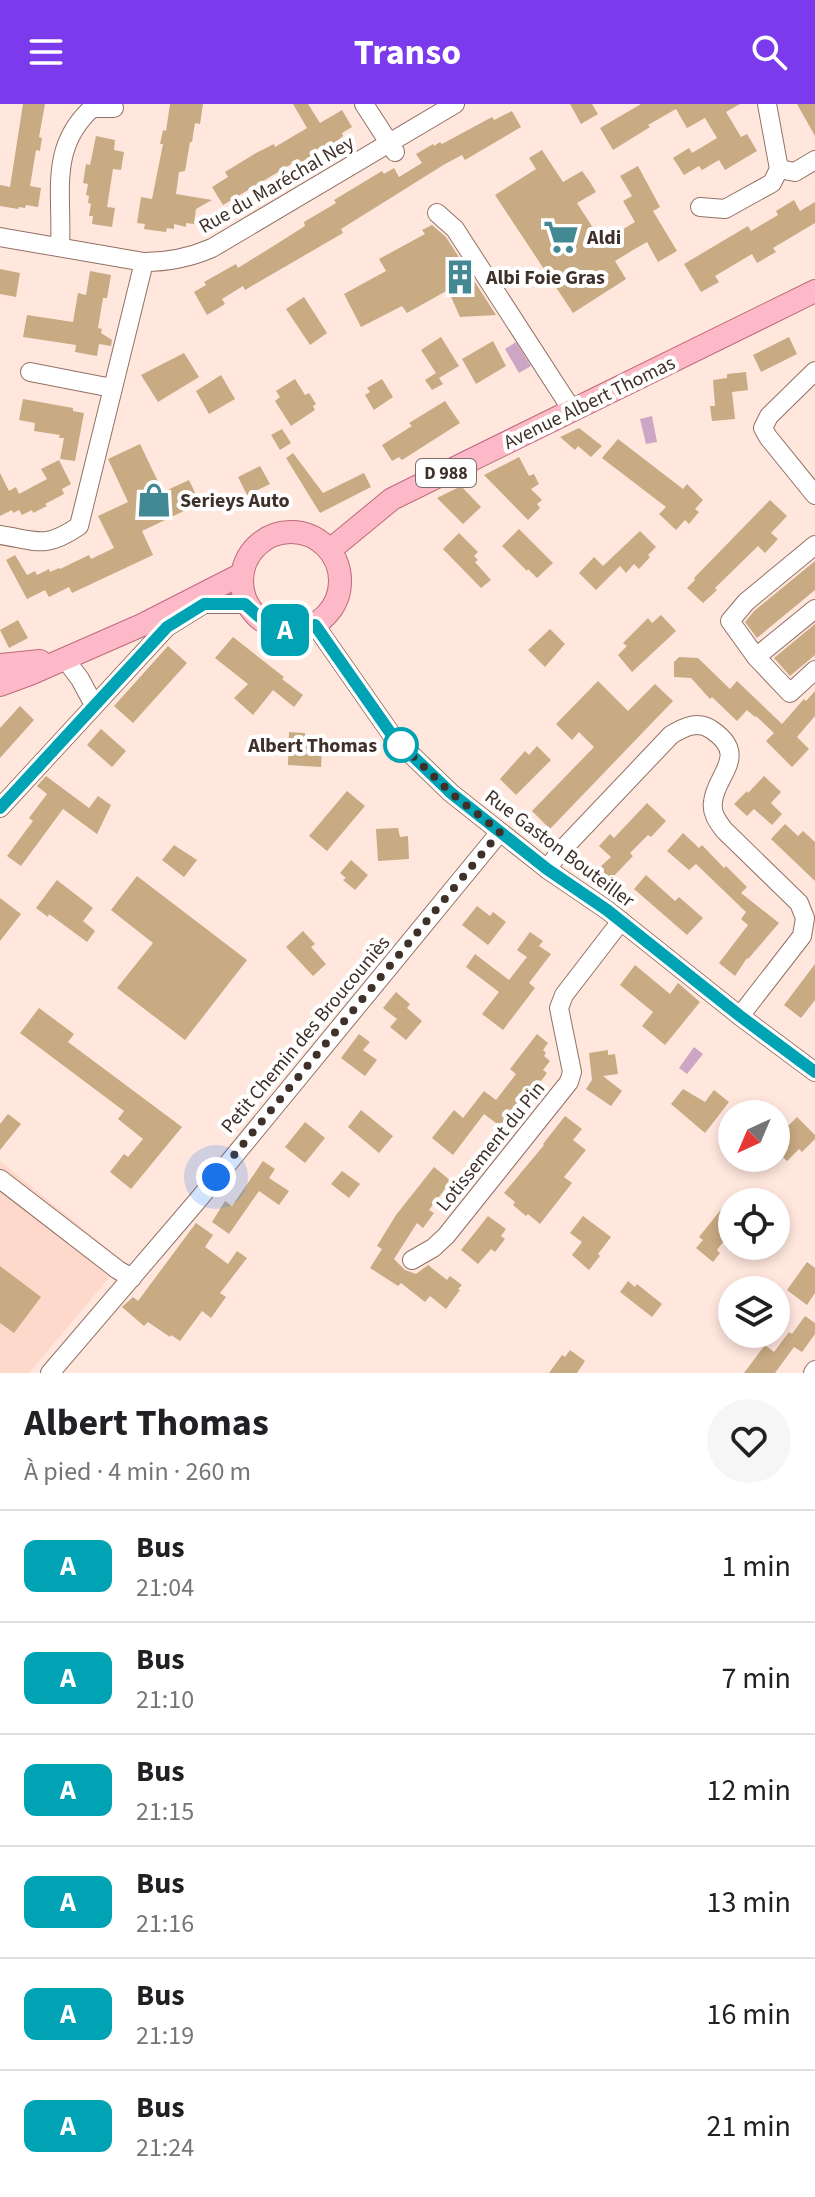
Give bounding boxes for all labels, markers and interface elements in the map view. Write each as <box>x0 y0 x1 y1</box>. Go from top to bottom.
text: Transo <box>354 27 461 78</box>
icon: menu <box>24 30 68 74</box>
icon: search <box>747 30 791 74</box>
street label: Rue du Maréchal Ney <box>194 129 360 241</box>
supermarket icon: Aldi <box>542 218 580 256</box>
place label: Aldi <box>586 224 621 252</box>
building icon: Albi Foie Gras <box>441 258 479 296</box>
place label: Albi Foie Gras <box>485 264 605 292</box>
street label: Avenue Albert Thomas <box>499 349 680 457</box>
road number: D 988 <box>416 459 476 487</box>
shop icon: Serieys Auto <box>135 481 173 519</box>
place label: Serieys Auto <box>180 487 290 515</box>
line badge: A <box>259 604 311 656</box>
text: A <box>277 610 293 650</box>
marker: Albert Thomas <box>384 728 418 762</box>
place label: Albert Thomas <box>247 732 377 760</box>
street label: Rue Gaston Bouteiller <box>479 783 640 914</box>
street label: Petit Chemin des Broucouniès <box>215 930 397 1139</box>
street label: Lotissement du Pin <box>430 1076 552 1217</box>
north arrow <box>718 1100 790 1172</box>
map controls <box>718 1100 790 1348</box>
your location <box>196 1157 236 1197</box>
button: locate <box>718 1188 790 1260</box>
button: layers <box>718 1276 790 1348</box>
text: Albert Thomas <box>24 1396 269 1450</box>
button: heart <box>707 1399 791 1483</box>
text: À pied · 4 min · 260 m <box>24 1453 251 1490</box>
text: Bus <box>136 1526 184 1569</box>
text: 1 min <box>721 1545 791 1588</box>
text: A <box>60 1546 76 1586</box>
text: 21:04 <box>136 1569 194 1606</box>
text: Bus <box>136 1638 184 1681</box>
text: 7 min <box>721 1657 791 1700</box>
text: A <box>60 1658 76 1698</box>
text: 21:10 <box>136 1681 194 1718</box>
text: Bus <box>136 1750 184 1793</box>
text: 12 min <box>707 1769 791 1812</box>
text: A <box>60 1770 76 1810</box>
text: 21:15 <box>136 1793 194 1830</box>
text: Bus <box>136 1862 184 1905</box>
text: 13 min <box>707 1881 791 1924</box>
text: A <box>60 1882 76 1922</box>
text: 21:16 <box>136 1905 194 1942</box>
text: Bus <box>136 1974 184 2017</box>
text: 16 min <box>707 1993 791 2036</box>
text: A <box>60 1994 76 2034</box>
text: 21:19 <box>136 2017 194 2054</box>
text: Bus <box>136 2086 184 2129</box>
text: 21 min <box>707 2105 791 2148</box>
text: A <box>60 2106 76 2146</box>
text: 21:24 <box>136 2129 194 2166</box>

